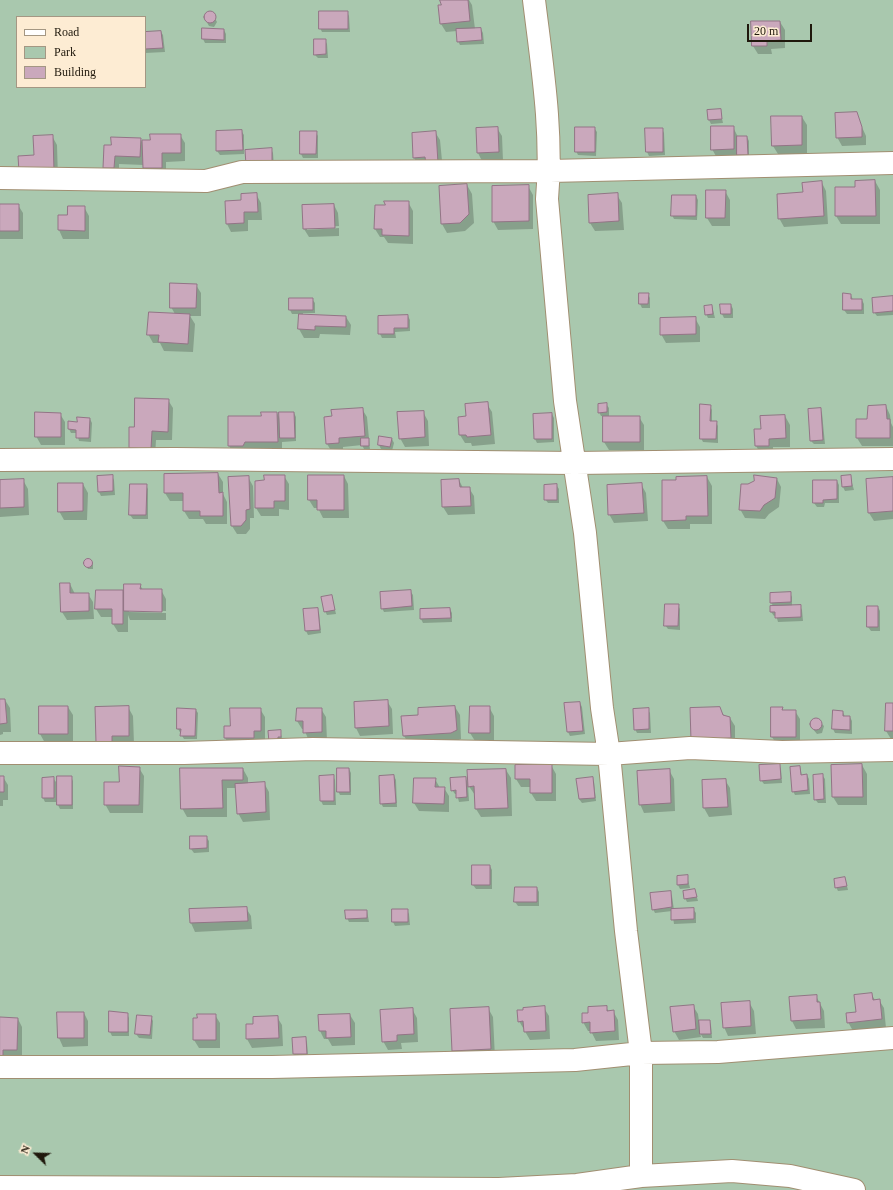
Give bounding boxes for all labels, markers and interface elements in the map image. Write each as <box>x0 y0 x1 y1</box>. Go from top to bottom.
legend <box>16 16 146 88</box>
scale bar <box>749 16 814 42</box>
text: 20 m <box>754 24 778 38</box>
text: Road <box>54 25 79 39</box>
text: Park <box>54 45 76 59</box>
text: Building <box>54 65 96 79</box>
north arrow <box>16 1134 56 1174</box>
text: N <box>18 1143 32 1155</box>

